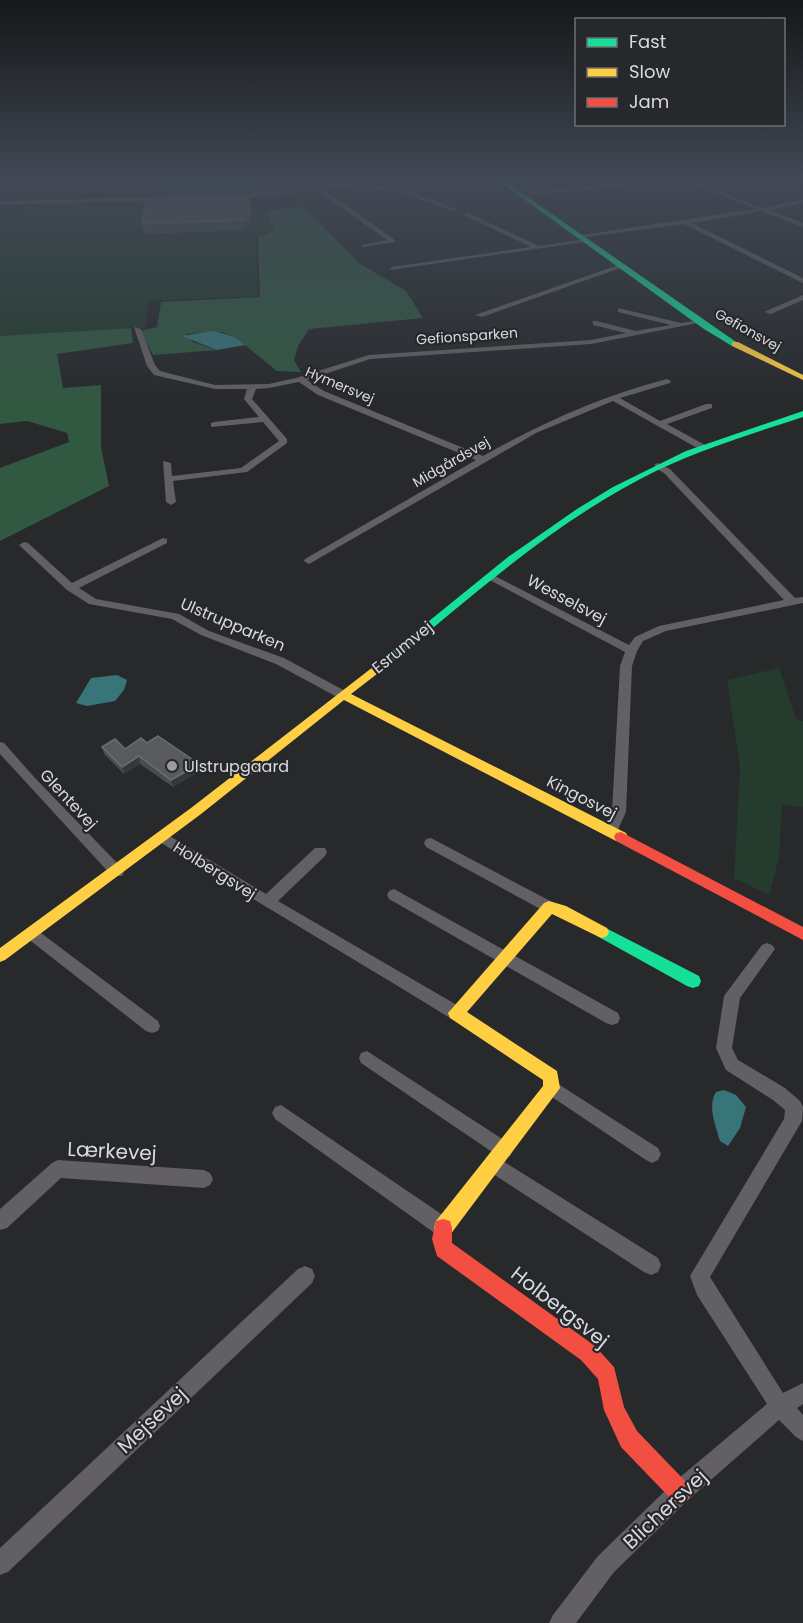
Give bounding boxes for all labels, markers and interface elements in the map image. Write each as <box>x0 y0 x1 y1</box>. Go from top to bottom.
legend <box>575 18 785 126</box>
text: Fast <box>629 29 666 54</box>
text: Slow <box>629 59 671 84</box>
text: Jam <box>629 89 669 114</box>
street label: Gefionsvej <box>711 304 785 356</box>
street label: Gefionsparken <box>415 322 519 350</box>
street label: Hymersvej <box>302 361 378 409</box>
street label: Midgårdsvej <box>409 432 493 492</box>
street label: Wesselsvej <box>523 569 611 630</box>
street label: Ulstrupparken <box>177 592 289 657</box>
street label: Esrumvej <box>367 616 438 679</box>
place label: Ulstrupgaard <box>184 755 289 778</box>
marker: Ulstrupgaard <box>165 759 179 773</box>
street label: Glentevej <box>35 764 103 835</box>
street label: Kingosvej <box>543 770 621 825</box>
street label: Holbergsvej <box>169 836 261 905</box>
street label: Lærkevej <box>67 1135 157 1167</box>
street label: Holbergsvej <box>505 1260 615 1354</box>
street label: Mejsevej <box>111 1380 193 1460</box>
street label: Blichersvej <box>617 1463 713 1555</box>

